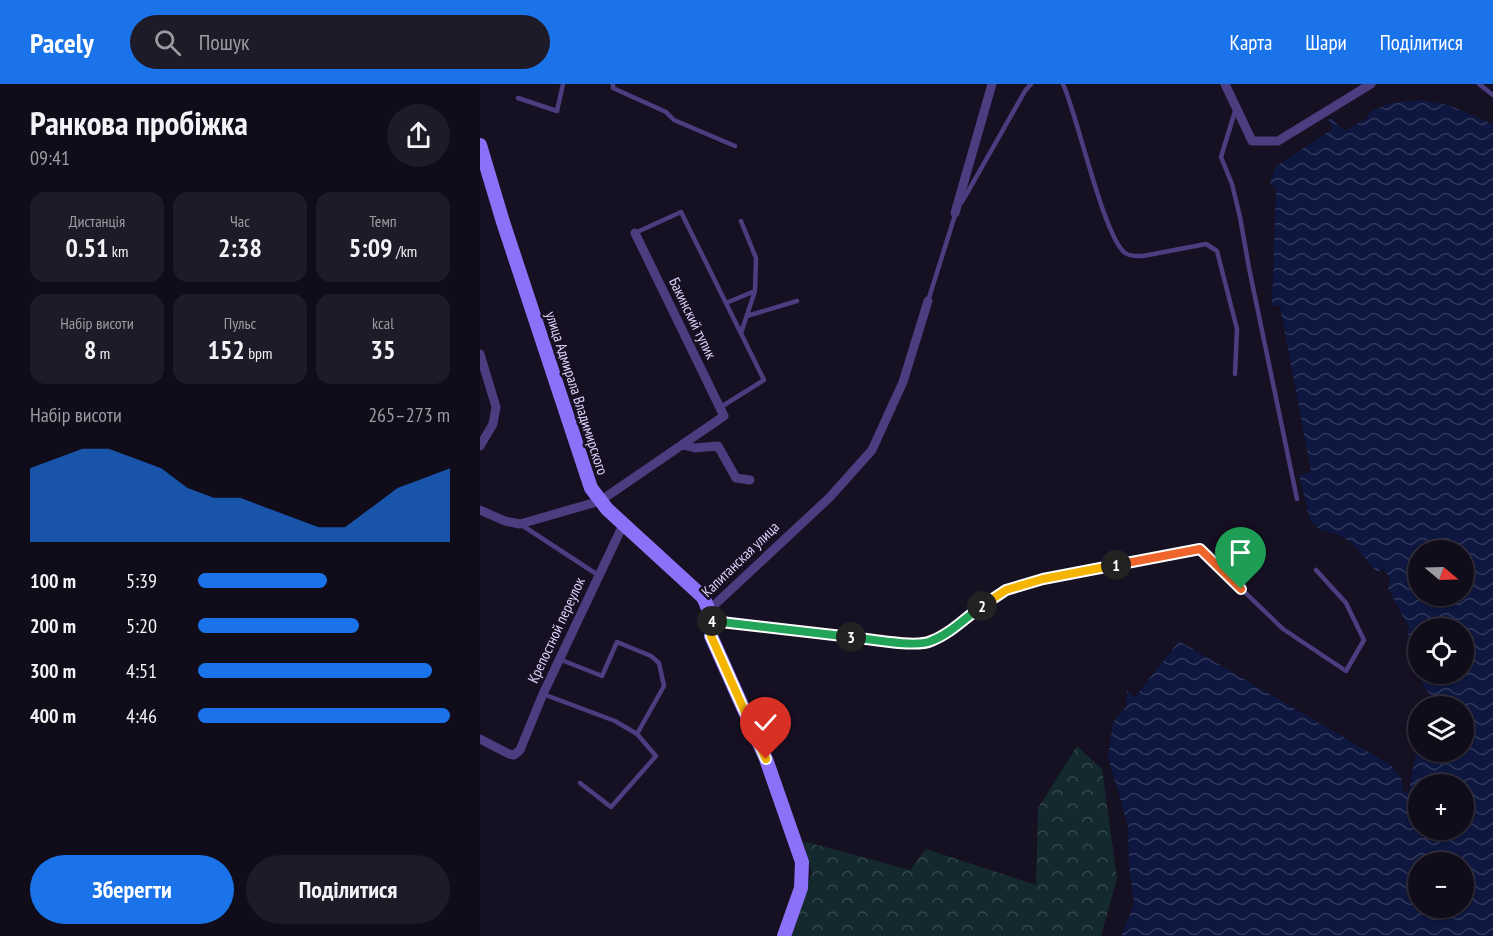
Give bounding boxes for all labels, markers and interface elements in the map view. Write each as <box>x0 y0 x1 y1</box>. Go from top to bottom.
search box <box>130 15 550 69</box>
text: Pacely <box>30 24 94 61</box>
icon: search <box>151 26 184 59</box>
text: Пошук <box>199 28 250 56</box>
text: Карта <box>1230 29 1272 56</box>
text: Шари <box>1305 29 1347 56</box>
text: Поділитися <box>1380 29 1463 56</box>
text: Ранкова пробіжка <box>30 101 248 144</box>
button: share <box>387 104 450 167</box>
text: 09:41 <box>30 145 70 171</box>
text: Дистанція <box>69 211 125 231</box>
text: Час <box>230 211 250 231</box>
text: Темп <box>369 211 397 231</box>
text: 0.51 <box>66 231 108 264</box>
text: 2:38 <box>218 231 262 264</box>
text: 5:09 <box>349 231 393 264</box>
text: km <box>108 241 128 261</box>
text: /km <box>393 241 417 261</box>
street label: Бакинский тупик <box>665 274 721 362</box>
street label: улица Адмирала Владимирского <box>542 309 612 477</box>
text: Набір висоти <box>60 313 134 333</box>
text: Пульс <box>224 313 256 333</box>
text: kcal <box>372 313 394 333</box>
text: 8 <box>84 333 96 366</box>
text: 152 <box>207 333 245 366</box>
text: 35 <box>371 333 395 366</box>
text: m <box>96 343 110 363</box>
text: bpm <box>245 343 273 363</box>
text: Набір висоти <box>30 402 122 428</box>
text: 265–273 m <box>368 402 450 428</box>
street label: Капитанская улица <box>697 517 783 601</box>
pin <box>1215 527 1266 589</box>
icon: arrive <box>1224 536 1257 569</box>
north arrow <box>1408 540 1474 606</box>
map controls <box>1408 540 1474 918</box>
pin: 1 <box>1101 550 1131 580</box>
text: 1 <box>1112 555 1120 575</box>
text: 100 m <box>30 568 76 594</box>
text: 5:39 <box>126 568 157 594</box>
street label: Крепостной переулок <box>523 574 589 686</box>
pin: 2 <box>967 591 997 621</box>
text: 2 <box>978 596 986 616</box>
pin: 4 <box>697 606 727 636</box>
text: 4 <box>708 611 716 631</box>
text: 200 m <box>30 613 76 639</box>
text: 5:20 <box>126 613 157 639</box>
button: locate <box>1408 618 1474 684</box>
pin: 3 <box>836 622 866 652</box>
text: 3 <box>847 627 855 647</box>
text: 300 m <box>30 658 76 684</box>
text: 4:51 <box>126 658 157 684</box>
button: layers <box>1408 696 1474 762</box>
pin <box>740 697 791 759</box>
text: 400 m <box>30 703 76 729</box>
text: 4:46 <box>126 703 157 729</box>
icon: check <box>749 706 782 739</box>
button: + <box>1408 774 1474 840</box>
button: − <box>1408 852 1474 918</box>
button: Зберегти <box>30 855 234 924</box>
button: Поділитися <box>246 855 450 924</box>

